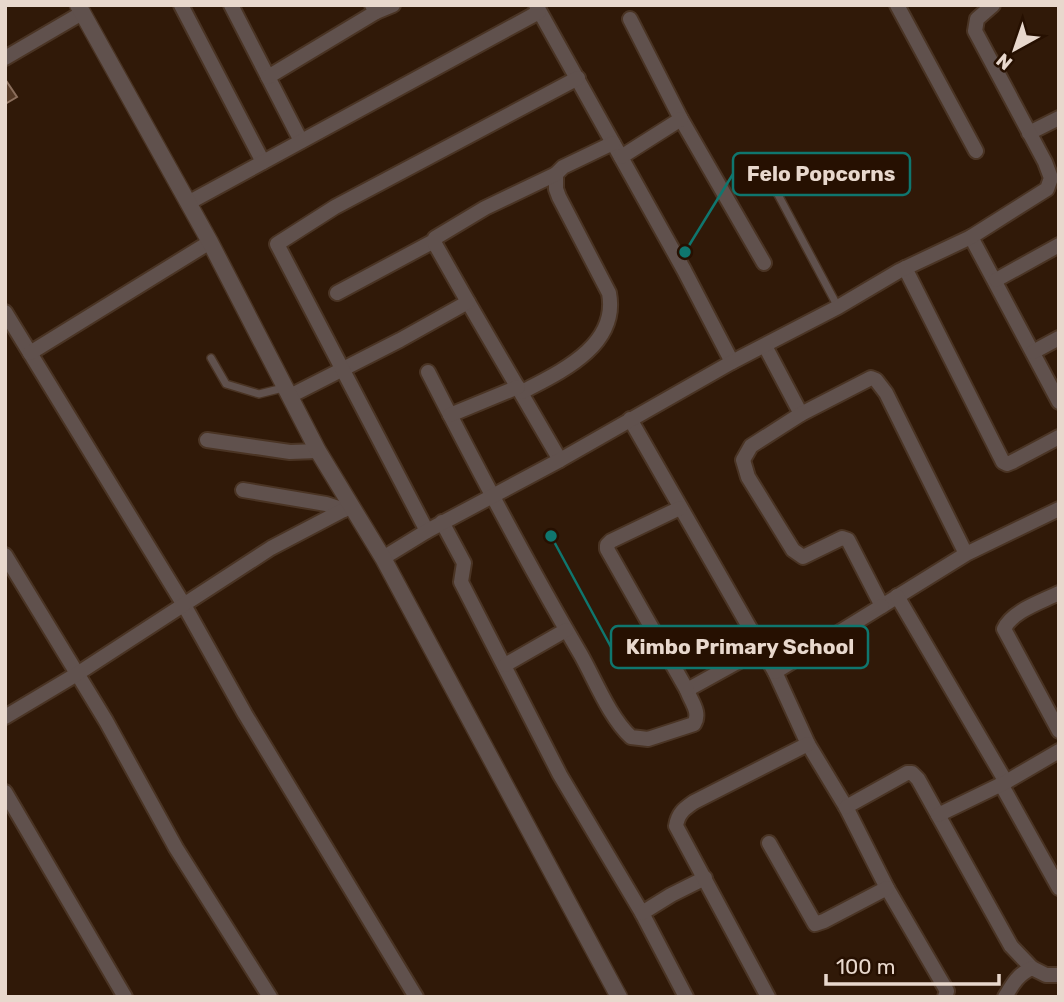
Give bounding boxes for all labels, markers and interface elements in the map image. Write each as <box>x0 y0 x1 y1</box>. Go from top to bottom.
north arrow <box>980 14 1050 84</box>
text: N <box>992 48 1017 75</box>
callout: Felo Popcorns <box>733 153 910 195</box>
text: Felo Popcorns <box>747 161 895 186</box>
callout: Kimbo Primary School <box>611 626 868 668</box>
text: Kimbo Primary School <box>626 634 854 659</box>
scale bar <box>826 942 999 986</box>
text: 100 m <box>836 954 895 979</box>

